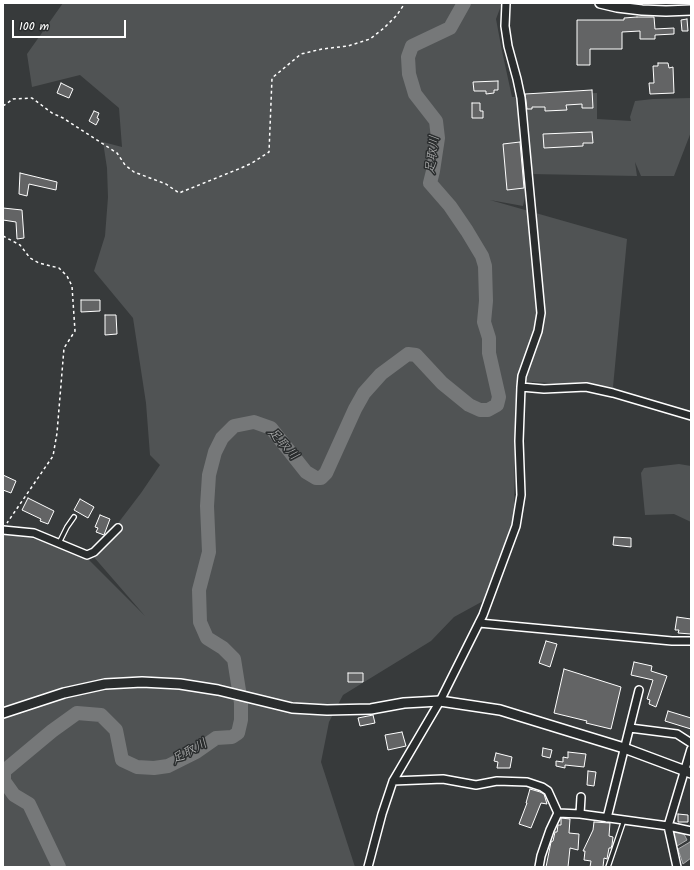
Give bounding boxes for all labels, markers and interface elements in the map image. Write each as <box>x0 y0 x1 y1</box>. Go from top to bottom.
scale bar <box>14 12 128 38</box>
text: 100 m <box>19 17 49 36</box>
water label: 足取川 <box>424 135 444 175</box>
water label: 足取川 <box>263 425 301 465</box>
water label: 足取川 <box>169 737 211 769</box>

